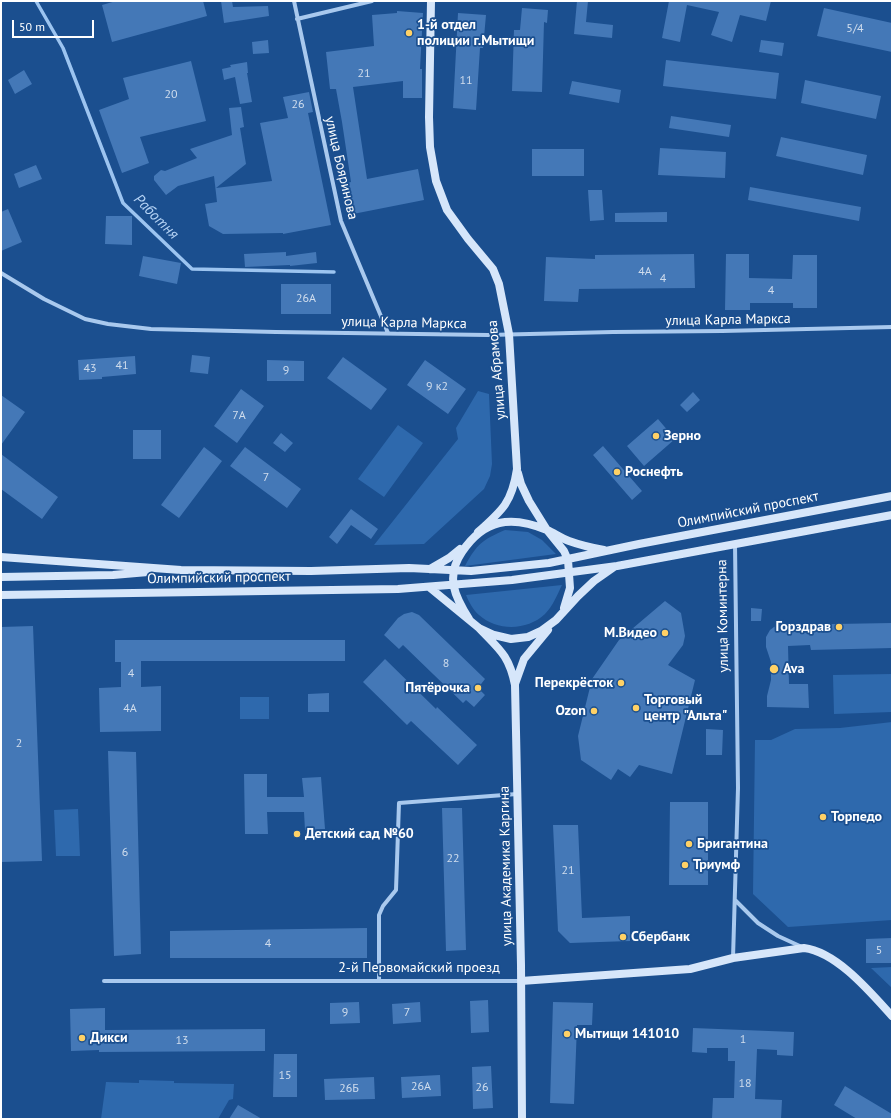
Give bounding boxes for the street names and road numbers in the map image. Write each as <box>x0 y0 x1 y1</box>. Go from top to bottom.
street label: улица Бояринова <box>321 115 361 221</box>
street label: улица Карла Маркса <box>665 311 791 329</box>
street label: улица Карла Маркса <box>341 314 467 332</box>
street label: улица Абрамова <box>484 319 510 421</box>
street label: Олимпийский проспект <box>676 488 820 532</box>
street label: улица Коминтерна <box>714 559 732 673</box>
street label: Олимпийский проспект <box>147 568 291 588</box>
street label: улица Академика Каргина <box>496 786 516 946</box>
street label: 2-й Первомайский проезд <box>338 960 500 976</box>

